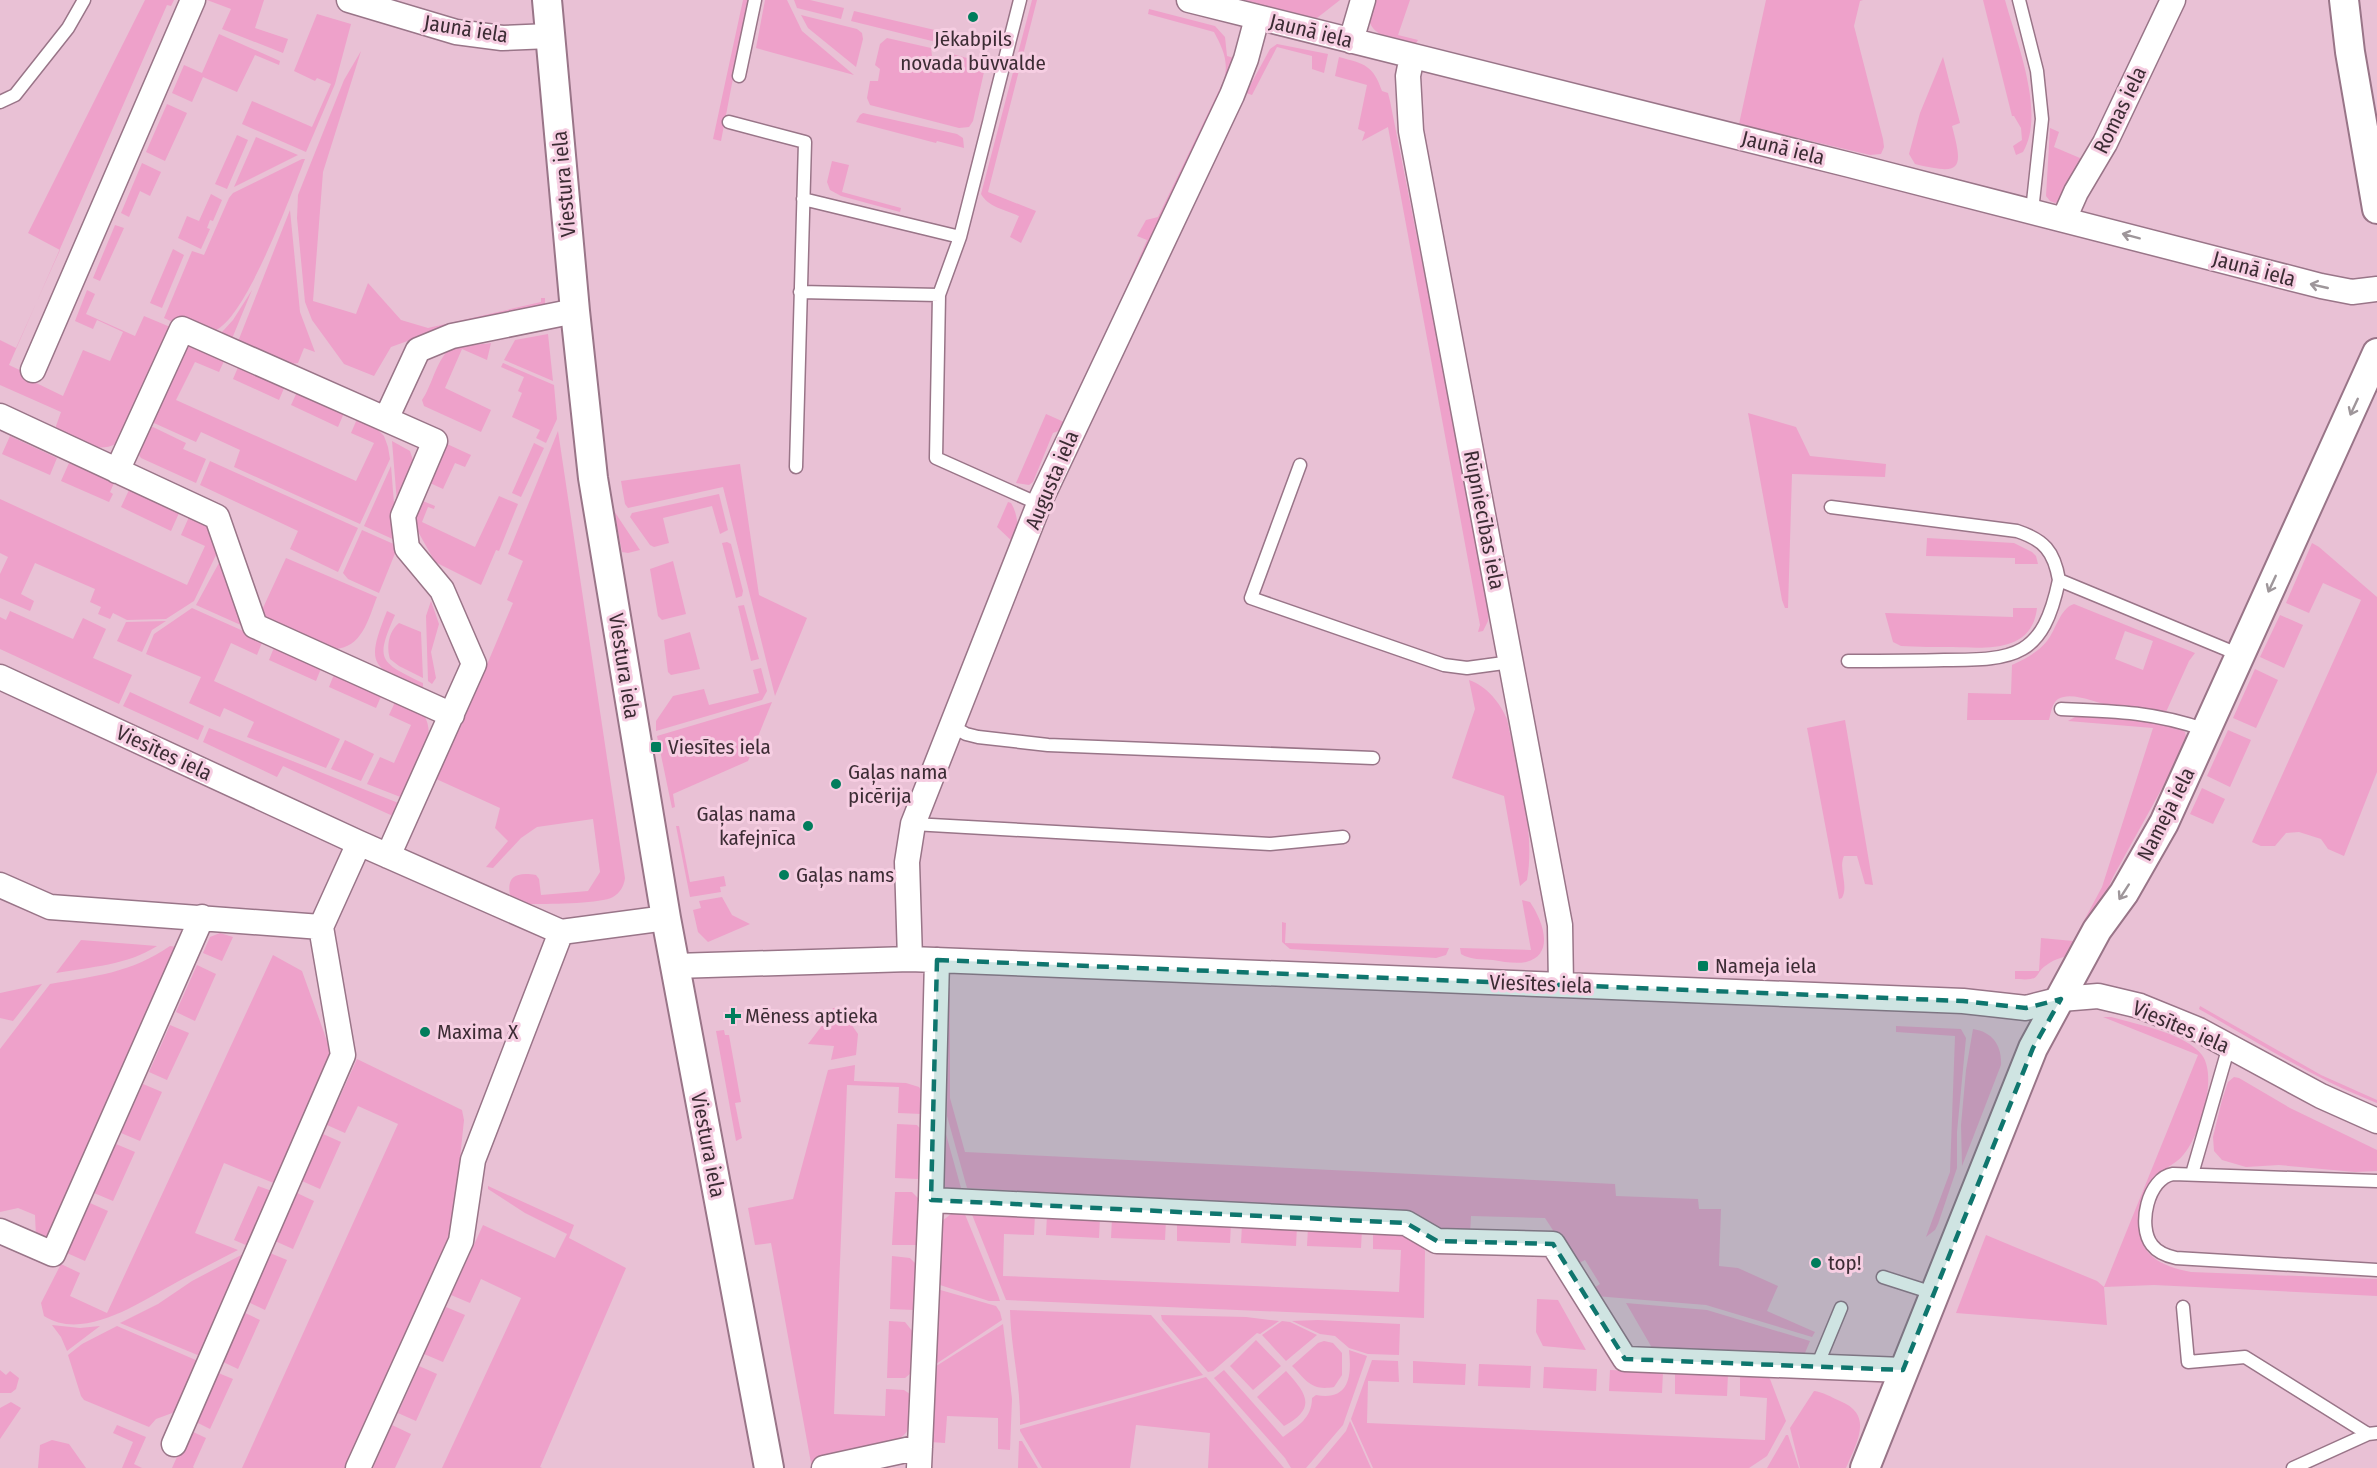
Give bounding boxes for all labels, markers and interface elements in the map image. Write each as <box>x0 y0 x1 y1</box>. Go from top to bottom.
street label: Jaunā iela <box>1267 8 1355 54</box>
street label: Jaunā iela <box>422 10 510 48</box>
marker: Jēkabpils novada būvvalde <box>966 10 980 24</box>
place label: Jēkabpils novada būvvalde <box>900 26 1046 76</box>
street label: Romas iela <box>2088 62 2152 158</box>
street label: Jaunā iela <box>1739 125 1827 171</box>
street label: Viestura iela <box>546 130 582 238</box>
one-way arrow <box>2121 230 2140 242</box>
street label: Jaunā iela <box>2210 245 2298 293</box>
one-way arrow <box>2310 279 2329 291</box>
one-way arrow <box>2347 398 2358 416</box>
street label: Augusta iela <box>1020 427 1084 533</box>
street label: Rūpniecības iela <box>1458 448 1510 592</box>
one-way arrow <box>2266 575 2278 593</box>
street label: Viestura iela <box>603 611 645 721</box>
street label: Viesītes iela <box>112 719 216 787</box>
place label: Viesītes iela <box>668 734 771 760</box>
marker: Viesītes iela <box>649 740 663 754</box>
place label: Gaļas nama picērija <box>848 759 948 809</box>
street label: Nameja iela <box>2131 763 2201 865</box>
marker: Gaļas nama picērija <box>829 777 843 791</box>
place label: Gaļas nama kafejnīca <box>696 801 796 851</box>
marker: Gaļas nama kafejnīca <box>801 819 815 833</box>
place label: Gaļas nams <box>796 862 894 888</box>
marker: Gaļas nams <box>777 868 791 882</box>
one-way arrow <box>2118 883 2130 900</box>
place label: Nameja iela <box>1715 953 1816 979</box>
marker: Nameja iela <box>1696 959 1710 973</box>
street label: Viesītes iela <box>1489 969 1593 999</box>
street label: Viesītes iela <box>2129 995 2233 1059</box>
place label: Mēness aptieka <box>745 1003 878 1029</box>
marker: Mēness aptieka <box>726 1009 740 1023</box>
place label: Maxima X <box>437 1019 519 1045</box>
marker: Maxima X <box>418 1025 432 1039</box>
street label: Viestura iela <box>685 1090 731 1200</box>
place label: top! <box>1828 1250 1862 1276</box>
marker: top! <box>1809 1256 1823 1270</box>

